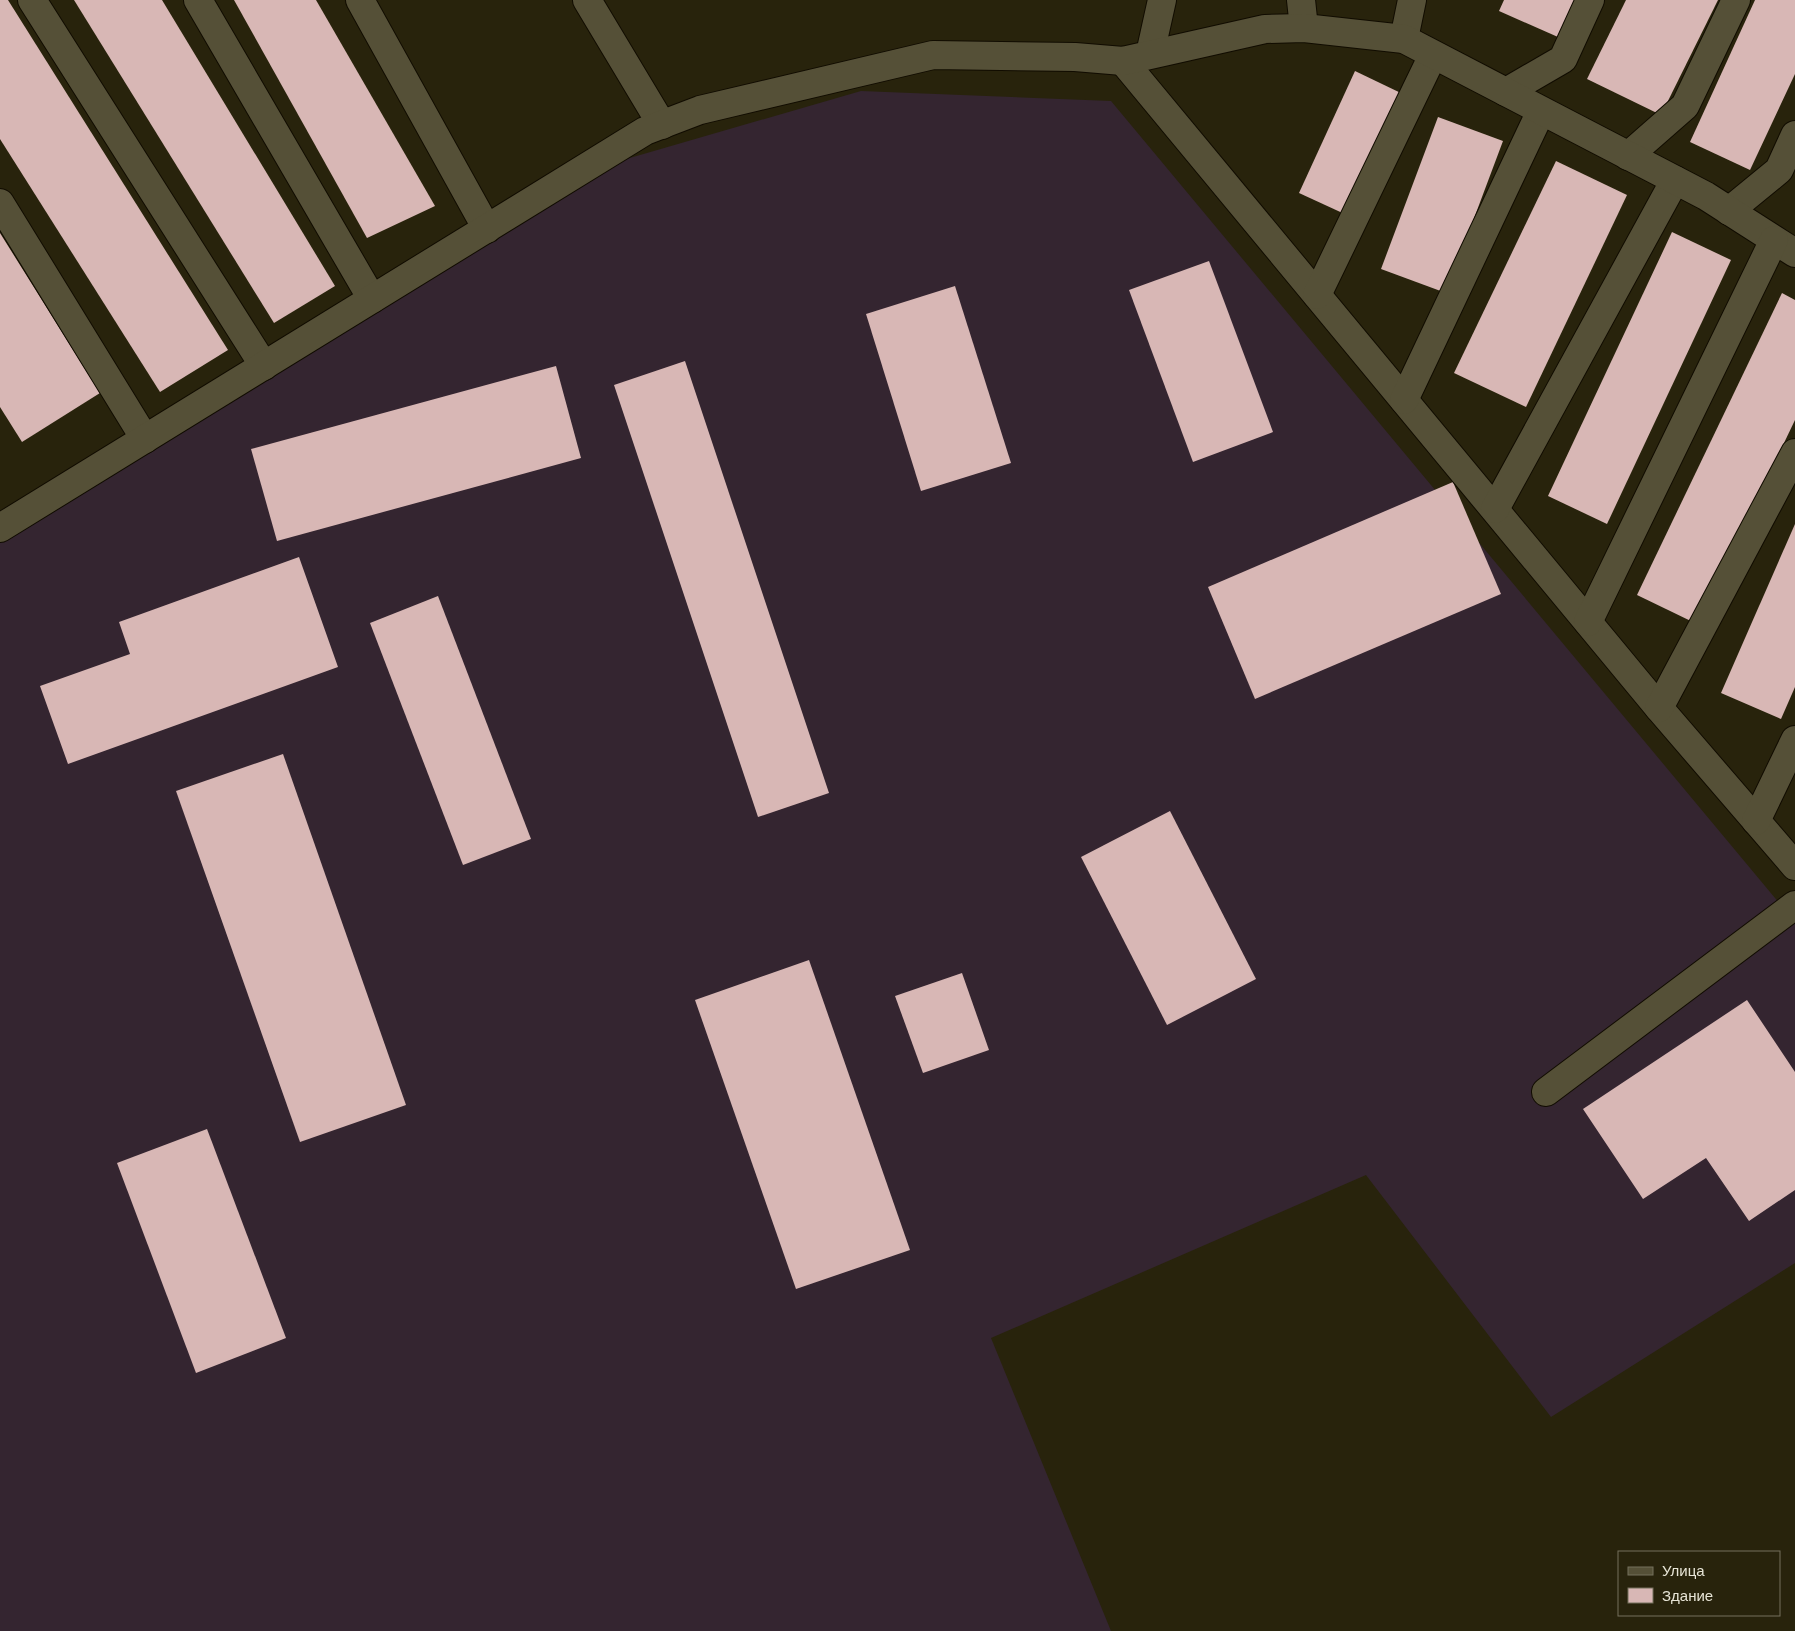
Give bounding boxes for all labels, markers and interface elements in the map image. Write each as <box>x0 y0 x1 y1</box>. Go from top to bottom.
legend <box>1618 1551 1780 1616</box>
text: Улица <box>1662 1562 1705 1579</box>
text: Здание <box>1662 1587 1713 1604</box>

